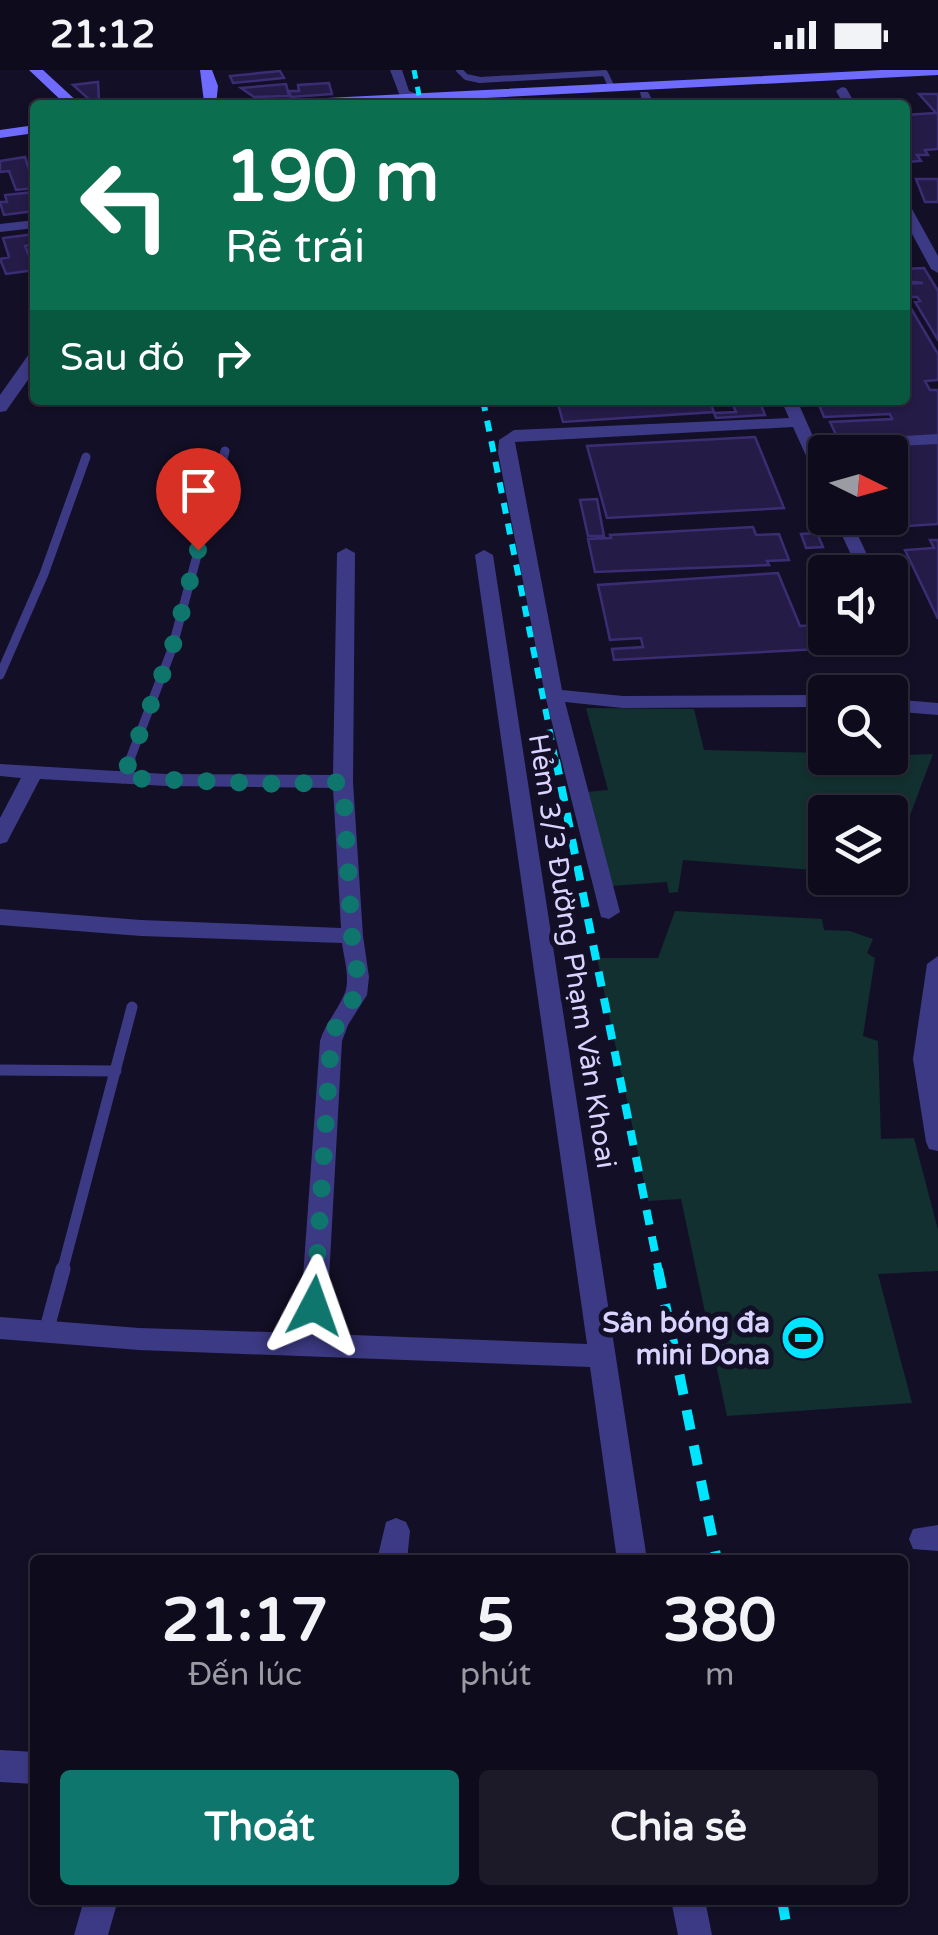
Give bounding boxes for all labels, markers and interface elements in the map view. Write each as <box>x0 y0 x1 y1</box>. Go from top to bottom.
text: 21:12 <box>50 12 155 58</box>
text: 190 m <box>225 136 439 220</box>
icon: left <box>60 140 190 270</box>
text: Rẽ trái <box>225 221 365 275</box>
icon: right <box>205 330 260 385</box>
text: Sau đó <box>60 335 185 381</box>
north arrow <box>808 435 908 535</box>
map controls <box>808 435 908 895</box>
pin <box>156 448 241 551</box>
icon: arrive <box>171 463 226 518</box>
button: sound <box>808 555 908 655</box>
button: search <box>808 675 908 775</box>
street label: Hẻm 3/3 Đường Phạm Văn Khoai <box>521 731 623 1171</box>
button: layers <box>808 795 908 895</box>
position arrow <box>262 1254 366 1358</box>
place label: Sân bóng đa mini Dona <box>602 1306 770 1372</box>
sports icon: Sân bóng đa mini Dona <box>780 1315 826 1361</box>
text: 21:17 <box>162 1585 328 1657</box>
text: 5 <box>477 1585 514 1657</box>
text: 380 <box>663 1585 776 1657</box>
text: Đến lúc <box>188 1656 302 1694</box>
text: phút <box>460 1656 531 1694</box>
text: m <box>705 1656 734 1694</box>
button: Thoát <box>60 1770 459 1885</box>
button: Chia sẻ <box>479 1770 878 1885</box>

